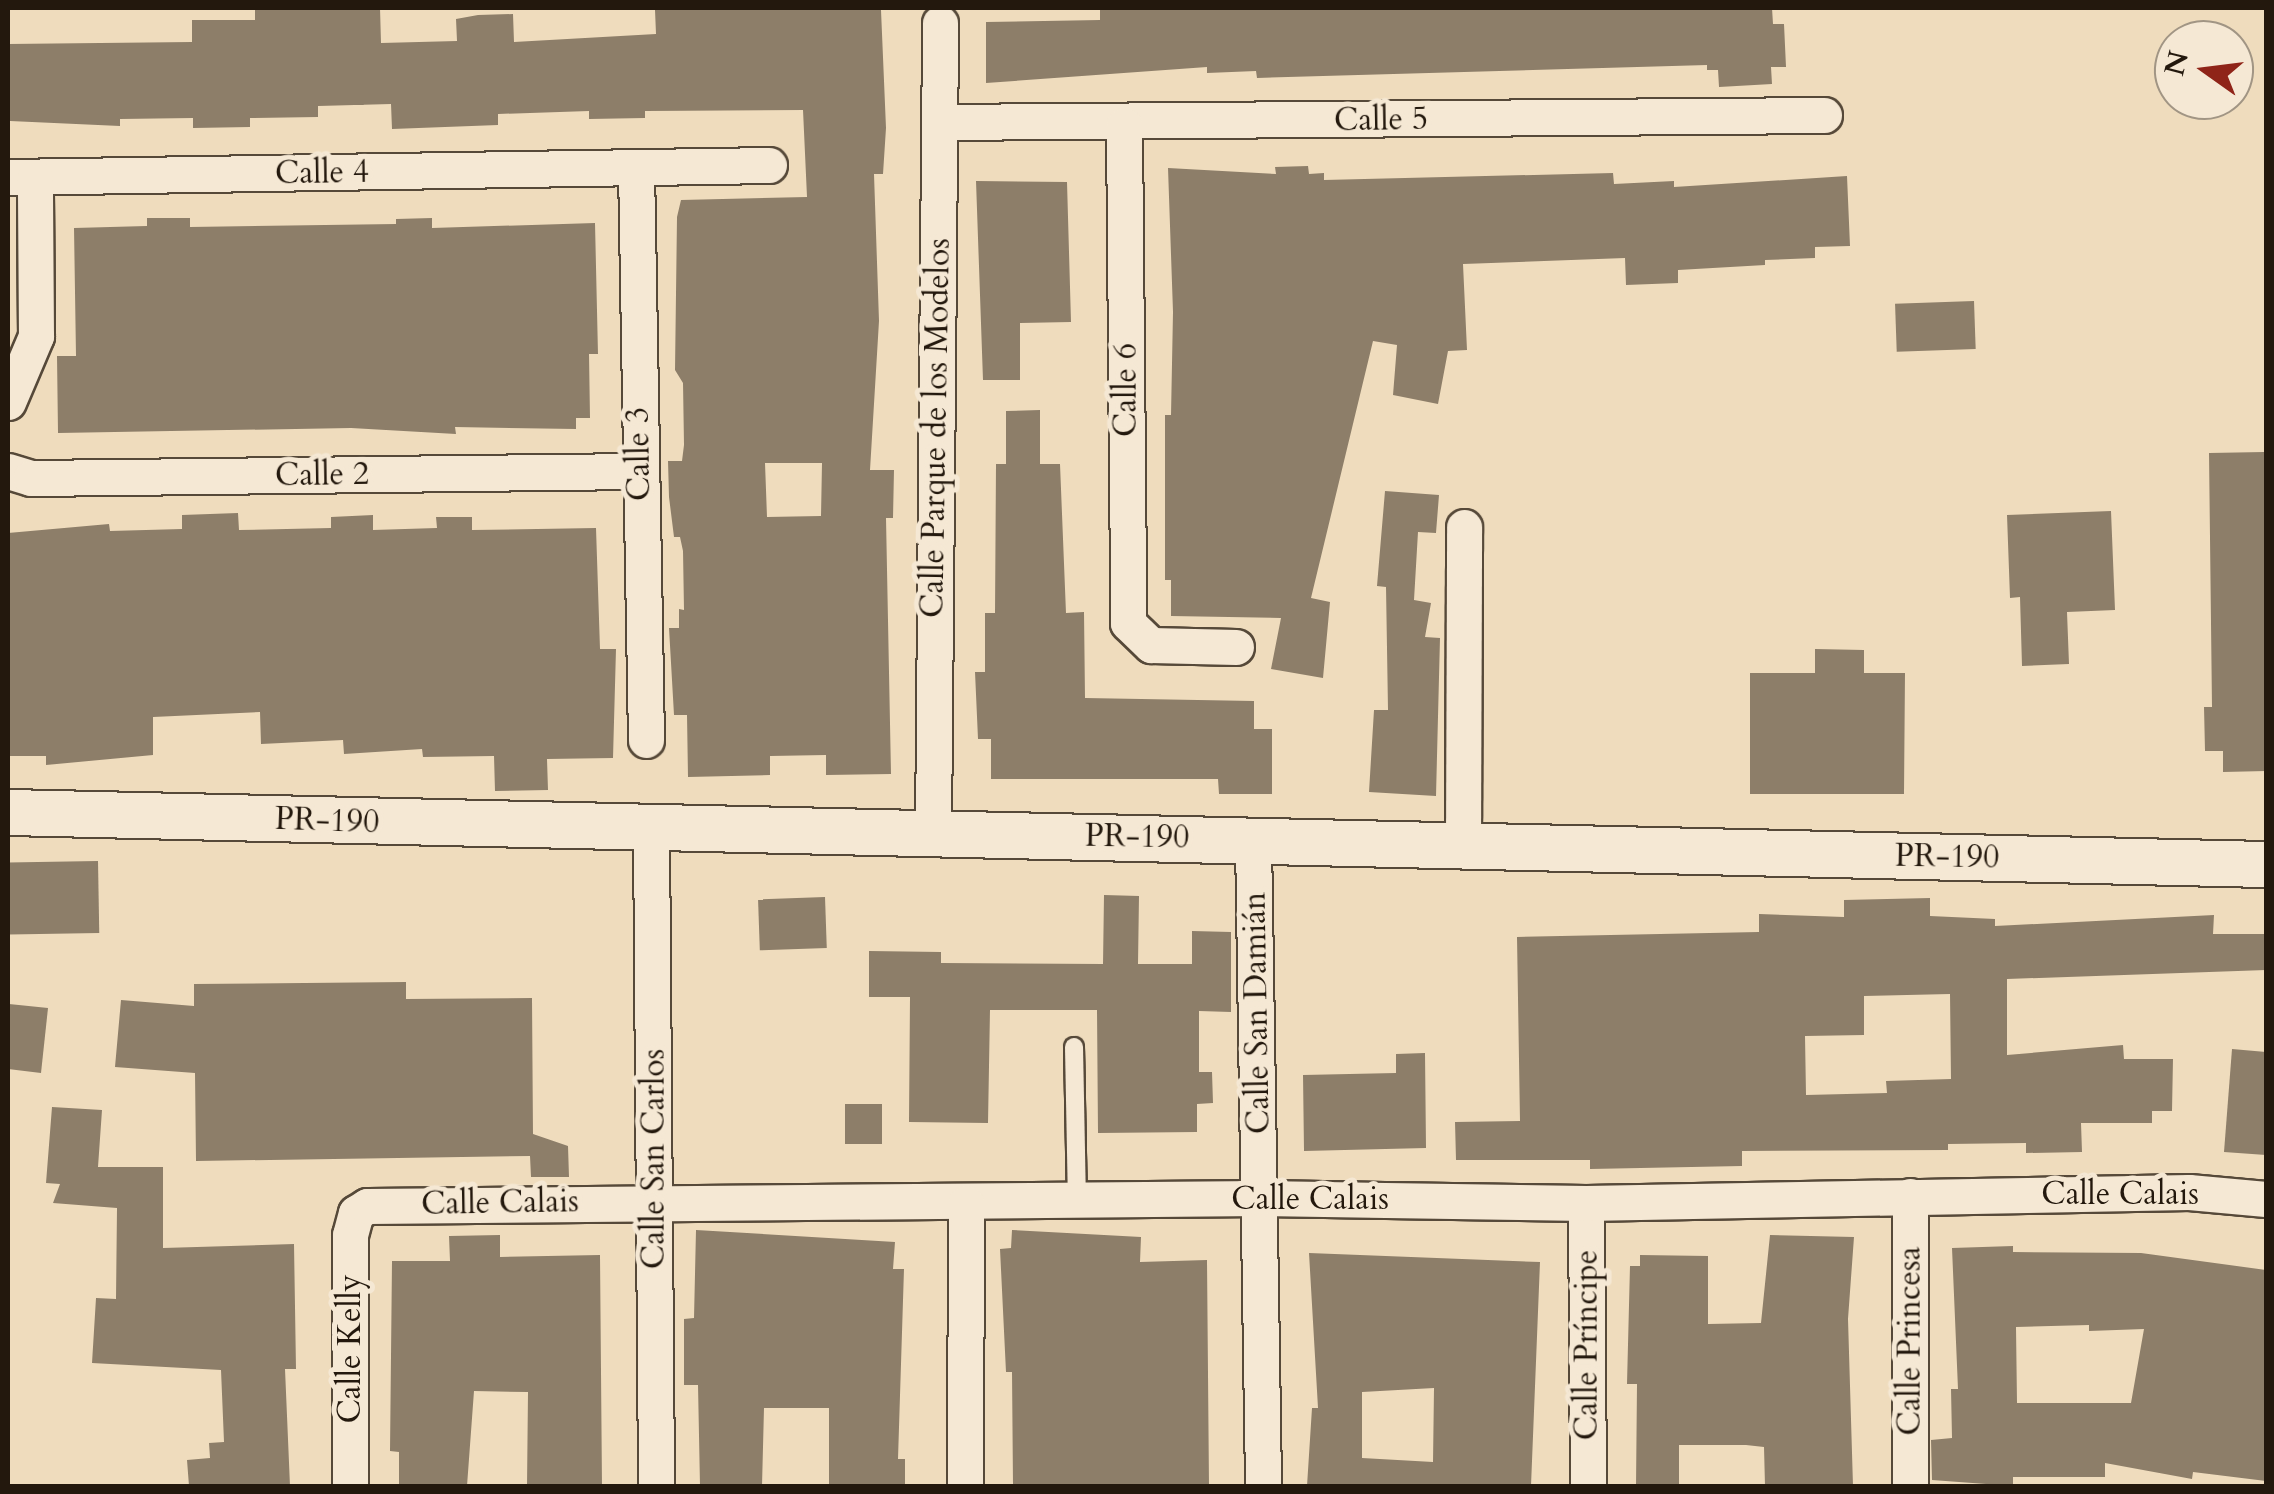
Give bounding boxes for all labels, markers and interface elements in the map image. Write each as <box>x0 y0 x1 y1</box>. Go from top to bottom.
north arrow <box>2154 20 2254 120</box>
text: N <box>2155 47 2198 80</box>
street label: Calle 5 <box>1334 100 1428 140</box>
street label: Calle 4 <box>275 153 369 193</box>
street label: Calle Parque de los Modelos <box>913 238 959 618</box>
street label: Calle 6 <box>1107 343 1145 437</box>
street label: Calle 3 <box>619 407 659 501</box>
street label: Calle 2 <box>275 455 369 495</box>
street label: PR-190 <box>274 800 380 842</box>
street label: PR-190 <box>1084 817 1190 857</box>
street label: PR-190 <box>1894 837 2000 877</box>
street label: Calle San Damián <box>1236 892 1278 1134</box>
street label: Calle San Carlos <box>635 1049 673 1269</box>
street label: Calle Calais <box>2041 1175 2199 1213</box>
street label: Calle Calais <box>1231 1180 1389 1218</box>
street label: Calle Calais <box>421 1182 579 1224</box>
street label: Calle Princesa <box>1891 1246 1929 1436</box>
street label: Calle Príncipe <box>1568 1250 1606 1440</box>
street label: Calle Kelly <box>331 1274 369 1424</box>

